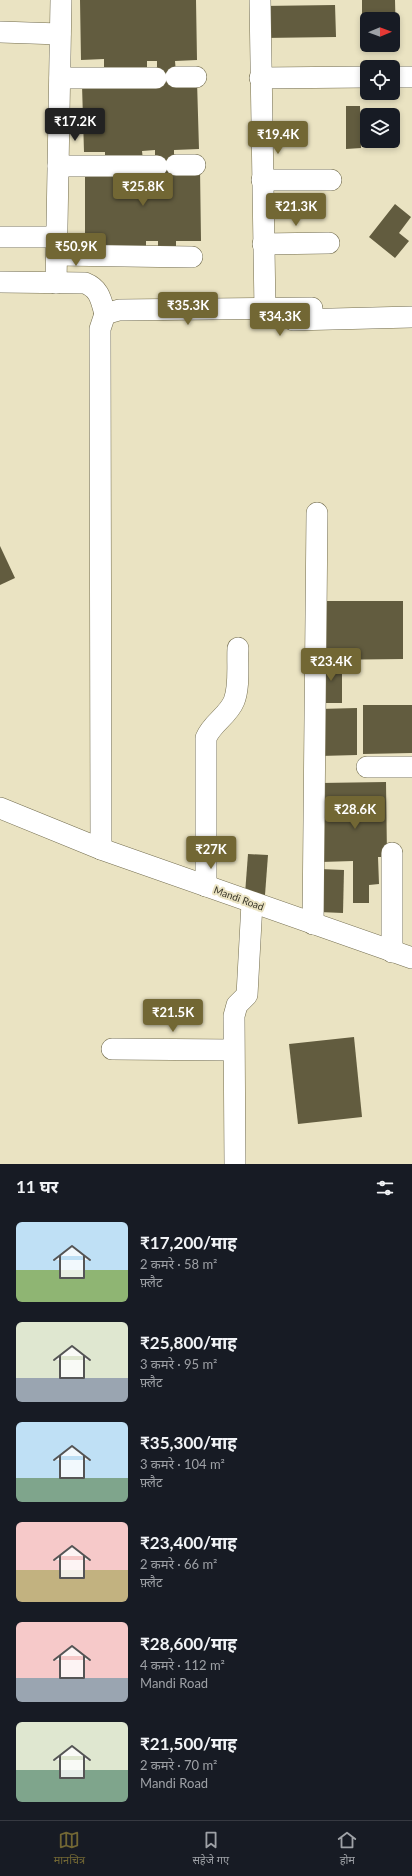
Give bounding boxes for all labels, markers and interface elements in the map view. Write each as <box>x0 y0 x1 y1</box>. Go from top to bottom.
north arrow <box>360 12 400 52</box>
map controls <box>360 12 400 148</box>
button: locate <box>360 60 400 100</box>
pin: ₹17.2K <box>42 108 108 142</box>
button: layers <box>360 108 400 148</box>
text: ₹17.2K <box>54 113 96 129</box>
pin: ₹19.4K <box>245 121 311 155</box>
text: ₹19.4K <box>257 126 299 142</box>
pin: ₹25.8K <box>110 173 176 207</box>
text: ₹25.8K <box>122 178 164 194</box>
pin: ₹21.3K <box>263 193 329 227</box>
text: ₹21.3K <box>275 198 317 214</box>
pin: ₹50.9K <box>43 233 109 267</box>
text: ₹50.9K <box>55 238 97 254</box>
pin: ₹35.3K <box>155 292 221 326</box>
text: ₹35.3K <box>167 297 209 313</box>
pin: ₹34.3K <box>247 303 313 337</box>
text: ₹34.3K <box>259 308 301 324</box>
pin: ₹23.4K <box>298 648 364 682</box>
text: ₹23.4K <box>310 653 352 669</box>
pin: ₹28.6K <box>322 796 388 830</box>
text: ₹28.6K <box>334 801 376 817</box>
pin: ₹27K <box>187 836 235 870</box>
text: ₹27K <box>195 841 227 857</box>
street label: Mandi Road <box>212 883 266 913</box>
pin: ₹21.5K <box>140 999 206 1033</box>
text: ₹21.5K <box>152 1004 194 1020</box>
text: 11 घर <box>16 1176 58 1197</box>
icon: filters <box>374 1177 396 1199</box>
text: ₹17,200/माह <box>140 1232 237 1253</box>
icon: home <box>48 1238 96 1286</box>
text: 2 कमरे · 58 m² <box>140 1256 217 1272</box>
text: फ़्लैट <box>140 1274 163 1290</box>
text: ₹25,800/माह <box>140 1332 237 1353</box>
icon: home <box>48 1338 96 1386</box>
text: 3 कमरे · 95 m² <box>140 1356 217 1372</box>
text: फ़्लैट <box>140 1374 163 1390</box>
text: ₹35,300/माह <box>140 1432 237 1453</box>
icon: home <box>48 1438 96 1486</box>
text: 3 कमरे · 104 m² <box>140 1456 225 1472</box>
text: फ़्लैट <box>140 1474 163 1490</box>
text: ₹23,400/माह <box>140 1532 237 1553</box>
icon: home <box>48 1538 96 1586</box>
text: 2 कमरे · 66 m² <box>140 1556 217 1572</box>
text: फ़्लैट <box>140 1574 163 1590</box>
text: ₹28,600/माह <box>140 1633 237 1654</box>
icon: home <box>48 1638 96 1686</box>
text: 4 कमरे · 112 m² <box>140 1657 225 1673</box>
text: Mandi Road <box>140 1675 208 1691</box>
text: ₹21,500/माह <box>140 1733 237 1754</box>
icon: home <box>48 1738 96 1786</box>
text: 2 कमरे · 70 m² <box>140 1757 217 1773</box>
text: Mandi Road <box>140 1775 208 1791</box>
tab: मानचित्र <box>54 1829 85 1868</box>
tab: सहेजे गए <box>192 1829 229 1868</box>
tab: होम <box>336 1829 358 1868</box>

